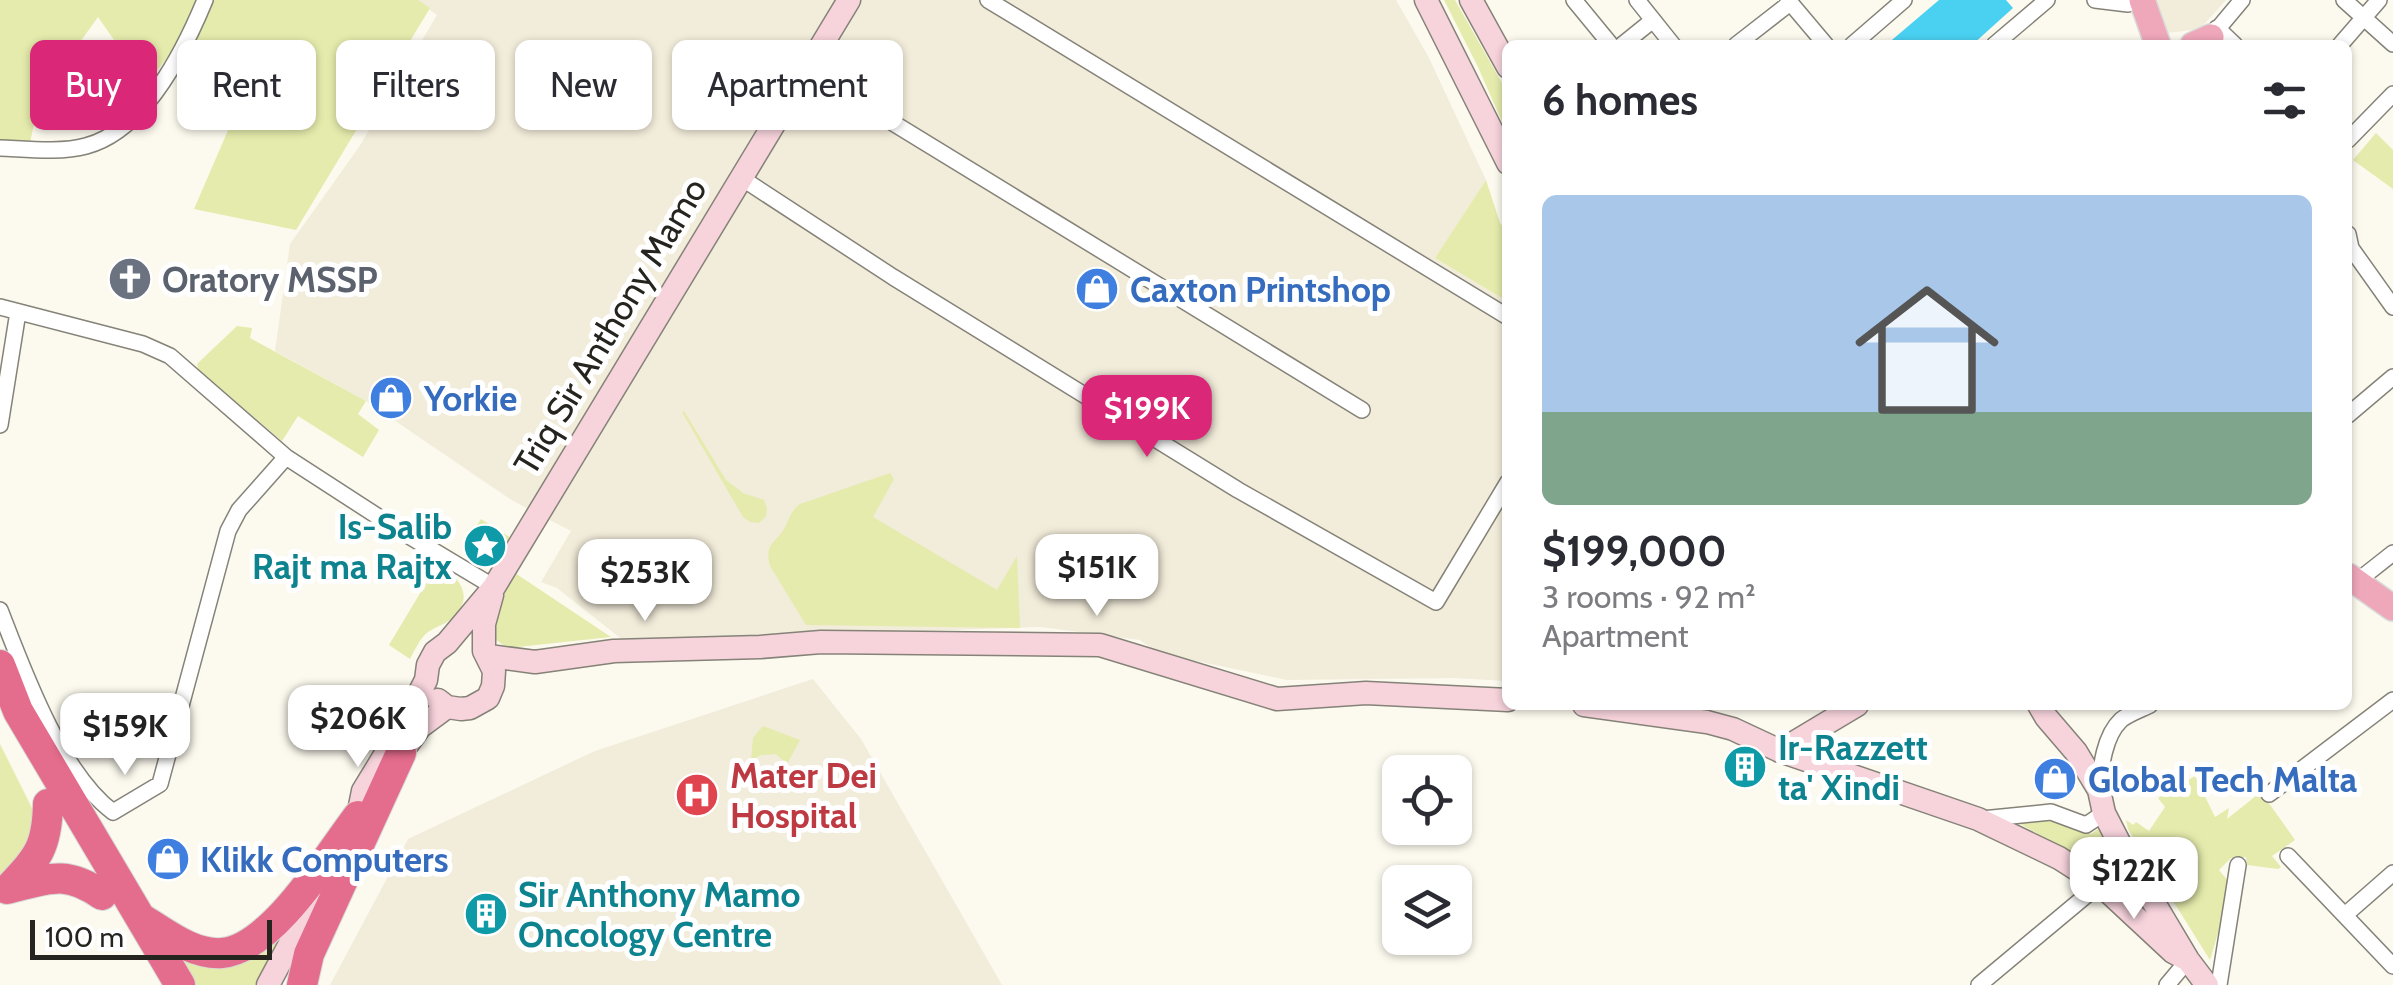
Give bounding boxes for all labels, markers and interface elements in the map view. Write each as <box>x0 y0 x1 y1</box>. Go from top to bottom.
chip: Buy <box>30 40 157 130</box>
chip: Rent <box>177 40 316 130</box>
chip: Filters <box>336 40 495 130</box>
chip: New <box>515 40 652 130</box>
chip: Apartment <box>672 40 903 130</box>
icon: filters <box>2257 73 2312 128</box>
text: 6 homes <box>1542 74 1698 126</box>
street label: Triq Sir Anthony Mamo <box>504 170 716 482</box>
church icon: Oratory MSSP <box>107 256 153 302</box>
place label: Oratory MSSP <box>162 258 378 301</box>
icon: home <box>1837 260 2017 440</box>
shop icon: Caxton Printshop <box>1074 266 1120 312</box>
place label: Caxton Printshop <box>1130 268 1391 311</box>
shop icon: Yorkie <box>368 375 414 421</box>
pin: $199K <box>1077 375 1217 460</box>
place label: Yorkie <box>423 377 517 420</box>
text: $199K <box>1104 388 1190 427</box>
place label: Is-Salib Rajt ma Rajtx <box>252 505 452 588</box>
place icon: Is-Salib Rajt ma Rajtx <box>462 523 508 569</box>
text: $199,000 <box>1542 525 1727 577</box>
pin: $151K <box>1027 534 1167 619</box>
pin: $253K <box>575 539 715 624</box>
text: $151K <box>1057 547 1137 586</box>
text: $253K <box>600 552 690 591</box>
text: 3 rooms · 92 m² <box>1542 577 1756 616</box>
text: Apartment <box>1542 616 1689 655</box>
pin: $206K <box>288 685 428 770</box>
pin: $159K <box>55 693 195 778</box>
text: $206K <box>310 698 406 737</box>
text: $159K <box>82 706 168 745</box>
place label: Ir-Razzett ta' Xindi <box>1778 726 1928 809</box>
building icon: Ir-Razzett ta' Xindi <box>1722 744 1768 790</box>
place label: Mater Dei Hospital <box>730 754 877 837</box>
map controls <box>1382 755 1472 955</box>
button: locate <box>1382 755 1472 845</box>
shop icon: Global Tech Malta <box>2032 756 2078 802</box>
place label: Global Tech Malta <box>2088 758 2358 801</box>
hospital icon: Mater Dei Hospital <box>674 772 720 818</box>
shop icon: Klikk Computers <box>145 836 191 882</box>
pin: $122K <box>2064 837 2204 922</box>
place label: Klikk Computers <box>200 838 448 881</box>
text: $122K <box>2092 850 2176 889</box>
button: layers <box>1382 865 1472 955</box>
place label: Sir Anthony Mamo Oncology Centre <box>518 873 800 956</box>
building icon: Sir Anthony Mamo Oncology Centre <box>463 891 509 937</box>
scale bar <box>30 915 272 960</box>
text: 100 m <box>45 920 124 954</box>

